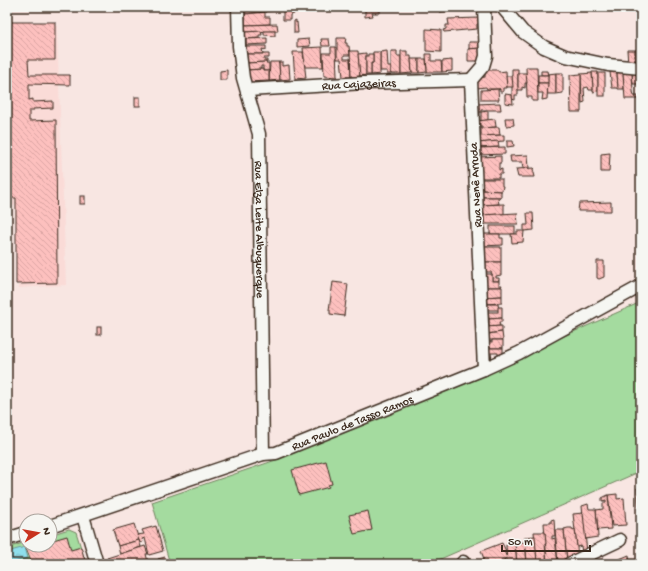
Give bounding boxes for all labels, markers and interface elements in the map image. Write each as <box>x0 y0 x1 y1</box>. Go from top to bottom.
street label: Rua Cajazeiras <box>321 77 397 95</box>
street label: Rua Nenê Arruda <box>468 142 486 228</box>
street label: Rua Elza Leite Albuquerque <box>250 161 266 299</box>
street label: Rua Paulo de Tasso Ramos <box>290 393 416 455</box>
north arrow <box>18 513 58 553</box>
text: N <box>39 527 52 536</box>
scale bar <box>502 527 590 553</box>
text: 50 m <box>508 536 533 550</box>

